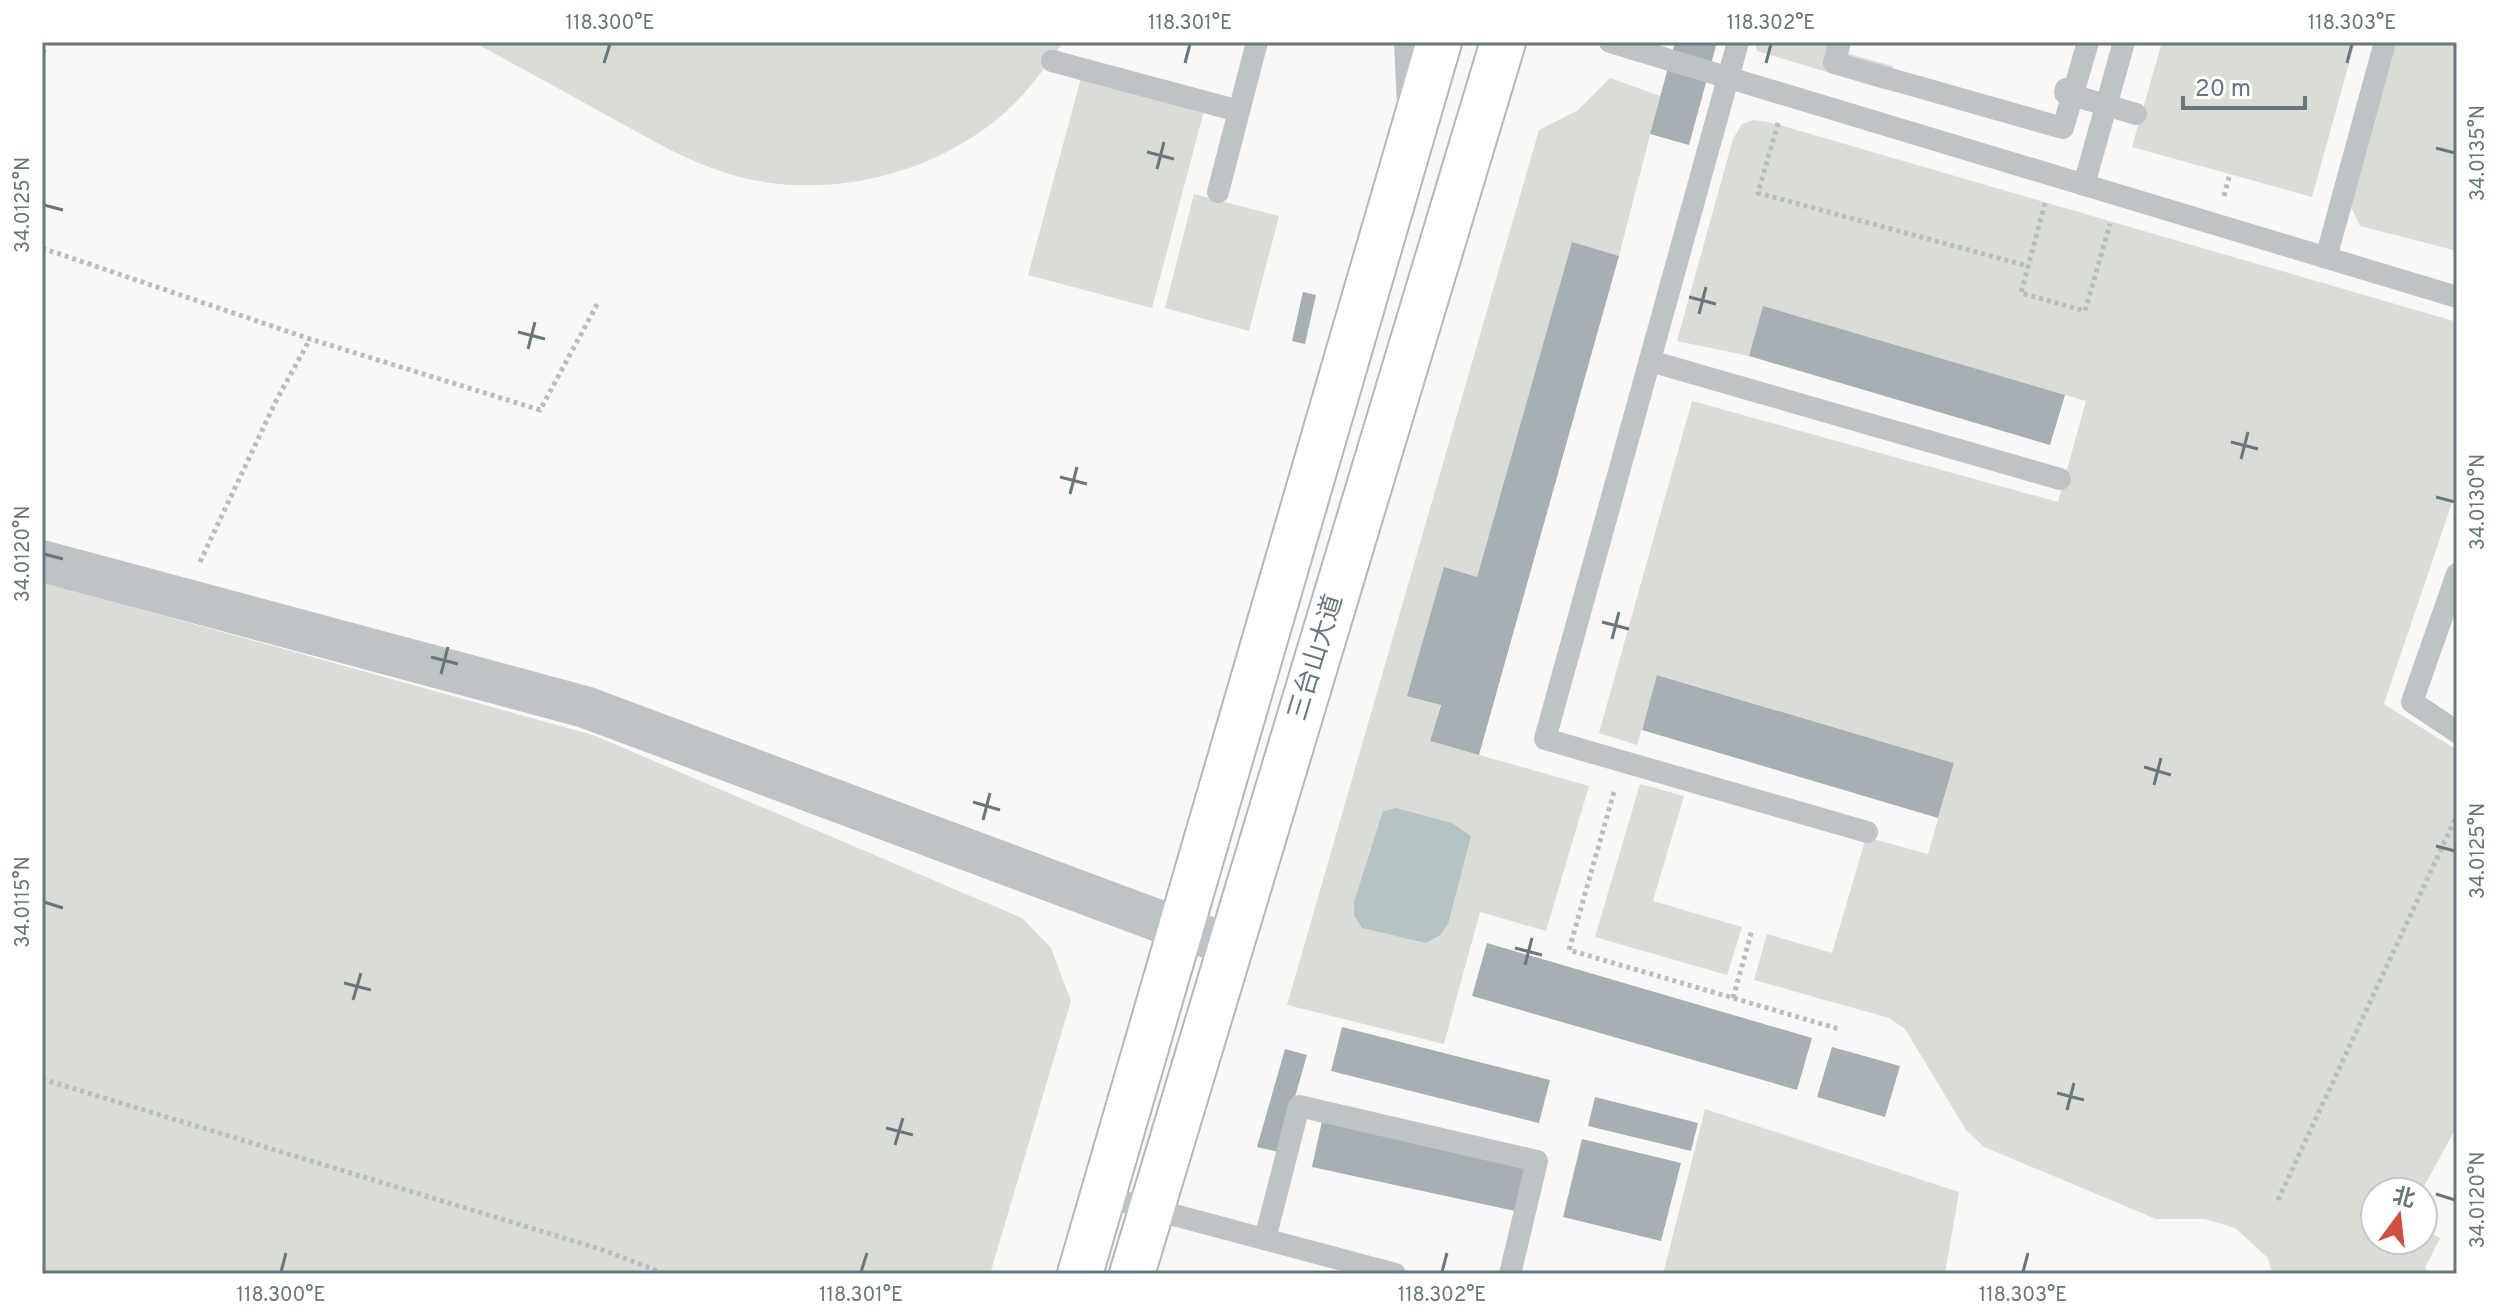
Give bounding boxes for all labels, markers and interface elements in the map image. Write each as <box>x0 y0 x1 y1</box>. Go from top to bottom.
text: 118.300°E <box>565 11 655 37</box>
text: 118.301°E <box>1148 11 1232 37</box>
text: 118.302°E <box>1727 11 1815 37</box>
text: 118.303°E <box>2308 11 2396 37</box>
scale bar <box>2183 60 2305 110</box>
text: 20 m <box>2195 75 2251 105</box>
text: 34.0135°N <box>2466 105 2492 201</box>
text: 34.0125°N <box>11 157 37 253</box>
text: 34.0130°N <box>2466 454 2492 550</box>
text: 34.0120°N <box>11 506 37 602</box>
street label: 三台山大道 <box>1282 591 1352 725</box>
text: 34.0125°N <box>2466 803 2492 899</box>
text: 34.0115°N <box>11 856 37 948</box>
text: 34.0120°N <box>2466 1152 2492 1248</box>
north arrow <box>2359 1176 2439 1256</box>
text: 北 <box>2389 1183 2418 1215</box>
text: 118.300°E <box>236 1283 326 1309</box>
text: 118.301°E <box>819 1283 903 1309</box>
text: 118.302°E <box>1398 1283 1486 1309</box>
text: 118.303°E <box>1979 1283 2067 1309</box>

